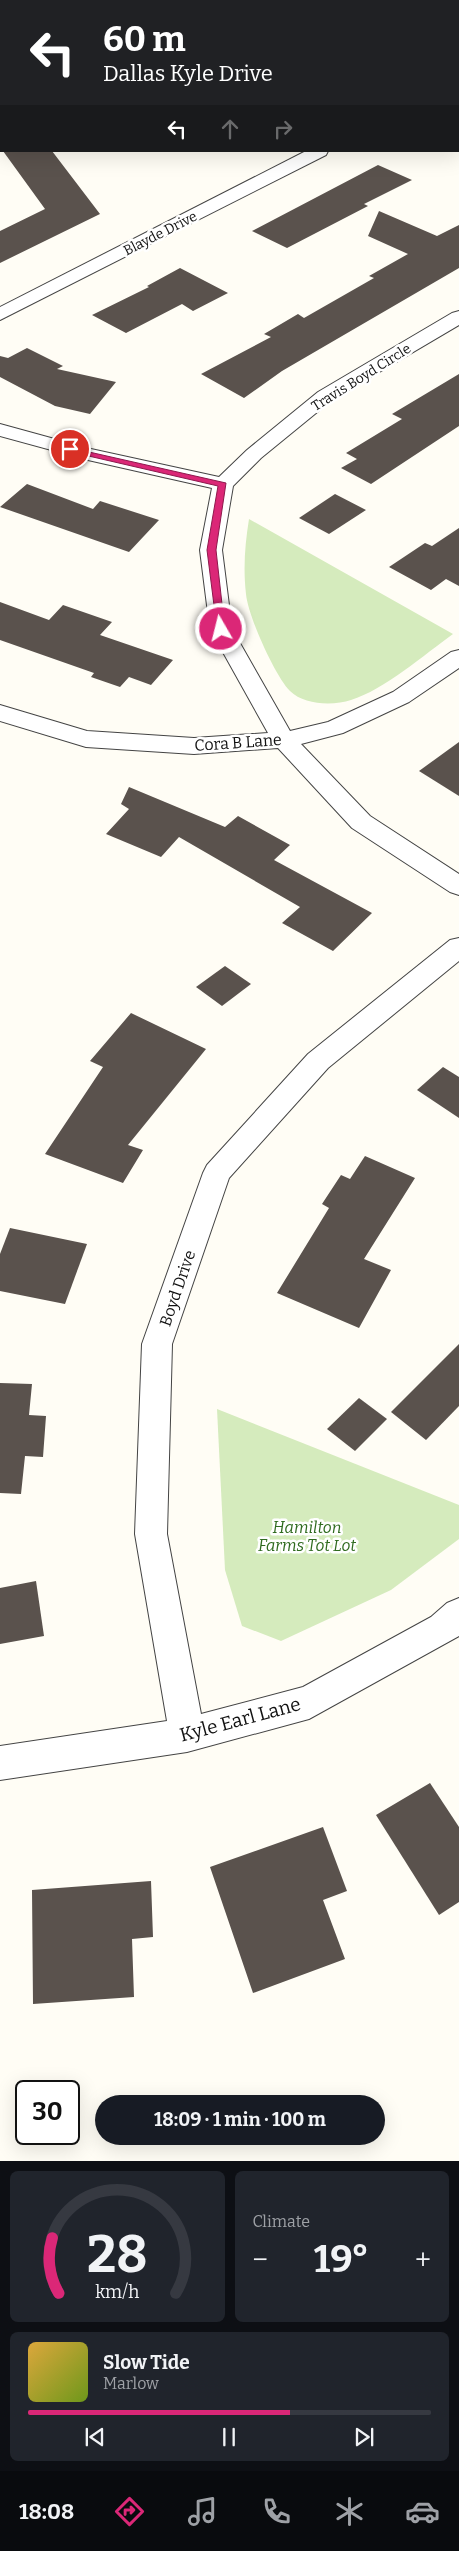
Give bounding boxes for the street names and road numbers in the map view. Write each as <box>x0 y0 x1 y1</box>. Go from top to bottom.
street label: Blayde Drive <box>121 208 200 259</box>
street label: Travis Boyd Circle <box>308 340 414 415</box>
street label: Cora B Lane <box>194 730 282 755</box>
street label: Boyd Drive <box>156 1248 199 1329</box>
street label: Kyle Earl Lane <box>177 1692 303 1747</box>

